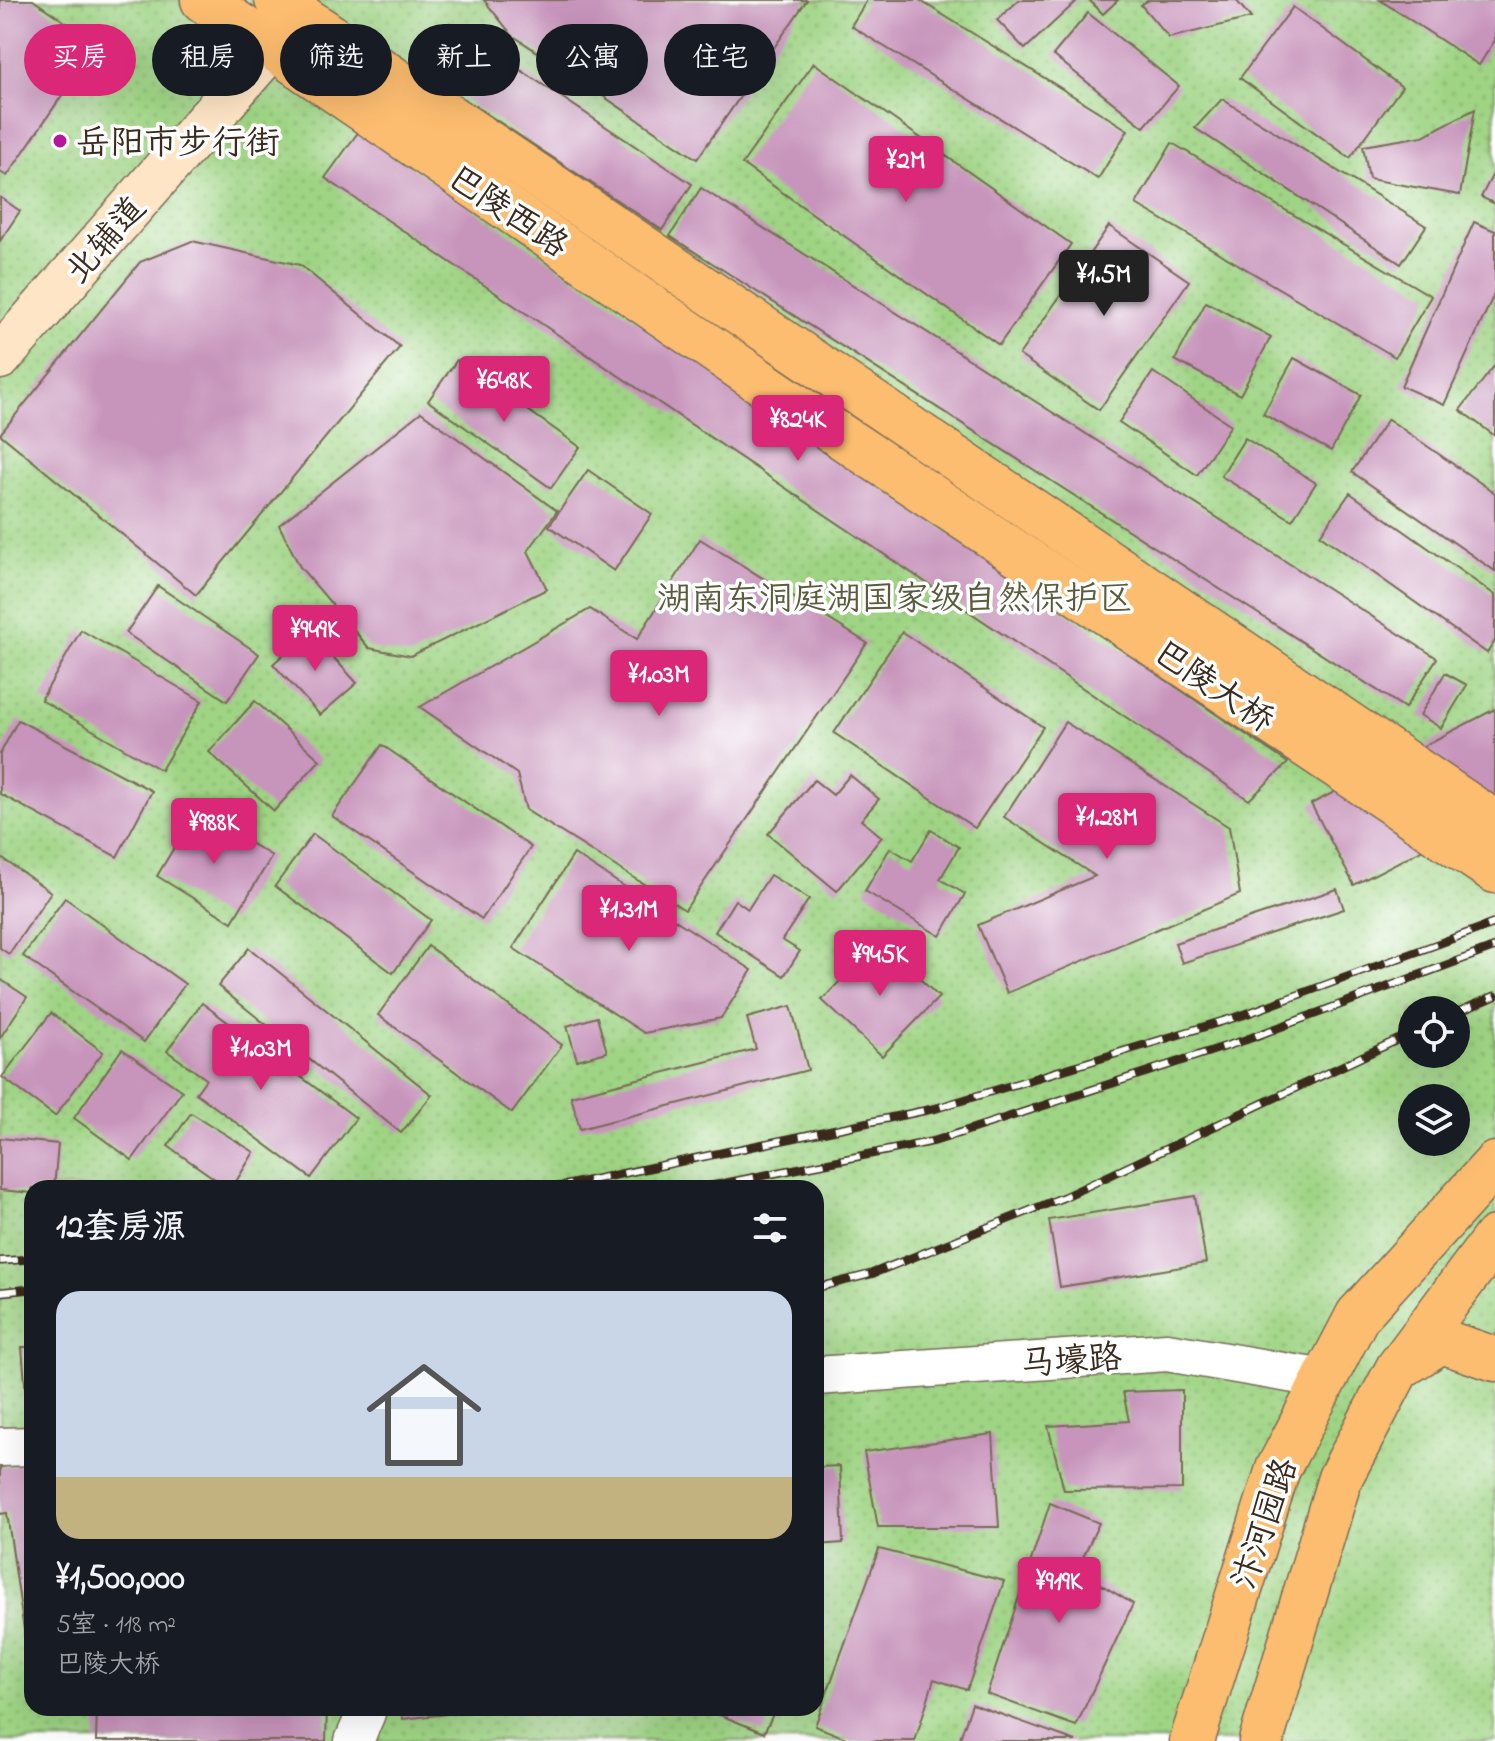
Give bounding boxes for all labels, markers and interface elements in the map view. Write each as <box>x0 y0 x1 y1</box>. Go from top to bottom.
chip: 买房 <box>24 24 136 96</box>
chip: 租房 <box>152 24 264 96</box>
chip: 筛选 <box>280 24 392 96</box>
chip: 新上 <box>408 24 520 96</box>
chip: 公寓 <box>536 24 648 96</box>
chip: 住宅 <box>664 24 776 96</box>
place label: 岳阳市步行街 <box>76 120 280 170</box>
marker: 岳阳市步行街 <box>51 132 69 150</box>
pin: ¥2M <box>867 136 945 204</box>
text: ¥2M <box>887 143 925 181</box>
street label: 巴陵西路 <box>436 155 577 272</box>
street label: 北辅道 <box>55 187 159 297</box>
pin: ¥1.5M <box>1048 250 1160 318</box>
text: ¥1.5M <box>1077 257 1131 295</box>
pin: ¥648K <box>448 356 560 424</box>
text: ¥648K <box>477 363 531 401</box>
pin: ¥824K <box>742 395 854 463</box>
text: ¥824K <box>770 402 826 440</box>
park label: 湖南东洞庭湖国家级自然保护区 <box>657 576 1133 626</box>
pin: ¥949K <box>259 605 371 673</box>
text: ¥949K <box>290 612 340 650</box>
street label: 巴陵大桥 <box>1142 630 1283 747</box>
pin: ¥1.03M <box>594 650 724 718</box>
text: ¥1.03M <box>628 657 690 695</box>
pin: ¥1.28M <box>1042 793 1172 861</box>
pin: ¥988K <box>158 798 270 866</box>
text: ¥1.28M <box>1076 800 1138 838</box>
text: ¥988K <box>189 805 239 843</box>
pin: ¥1.31M <box>564 885 694 953</box>
text: ¥1.31M <box>600 892 658 930</box>
pin: ¥945K <box>824 930 936 998</box>
text: ¥945K <box>852 937 908 975</box>
map controls <box>1398 996 1470 1156</box>
button: locate <box>1398 996 1470 1068</box>
pin: ¥1.03M <box>196 1024 326 1092</box>
text: ¥1.03M <box>230 1031 292 1069</box>
button: layers <box>1398 1084 1470 1156</box>
text: 12套房源 <box>56 1204 186 1254</box>
icon: filters <box>748 1206 792 1250</box>
street label: 马壕路 <box>1019 1334 1124 1391</box>
icon: home <box>352 1343 496 1487</box>
street label: 汴河园路 <box>1221 1452 1313 1597</box>
text: ¥1,500,000 <box>56 1555 185 1605</box>
pin: ¥919K <box>1003 1557 1115 1625</box>
text: ¥919K <box>1036 1564 1082 1602</box>
text: 5室 · 118 m² <box>56 1607 176 1645</box>
text: 巴陵大桥 <box>56 1647 160 1685</box>

